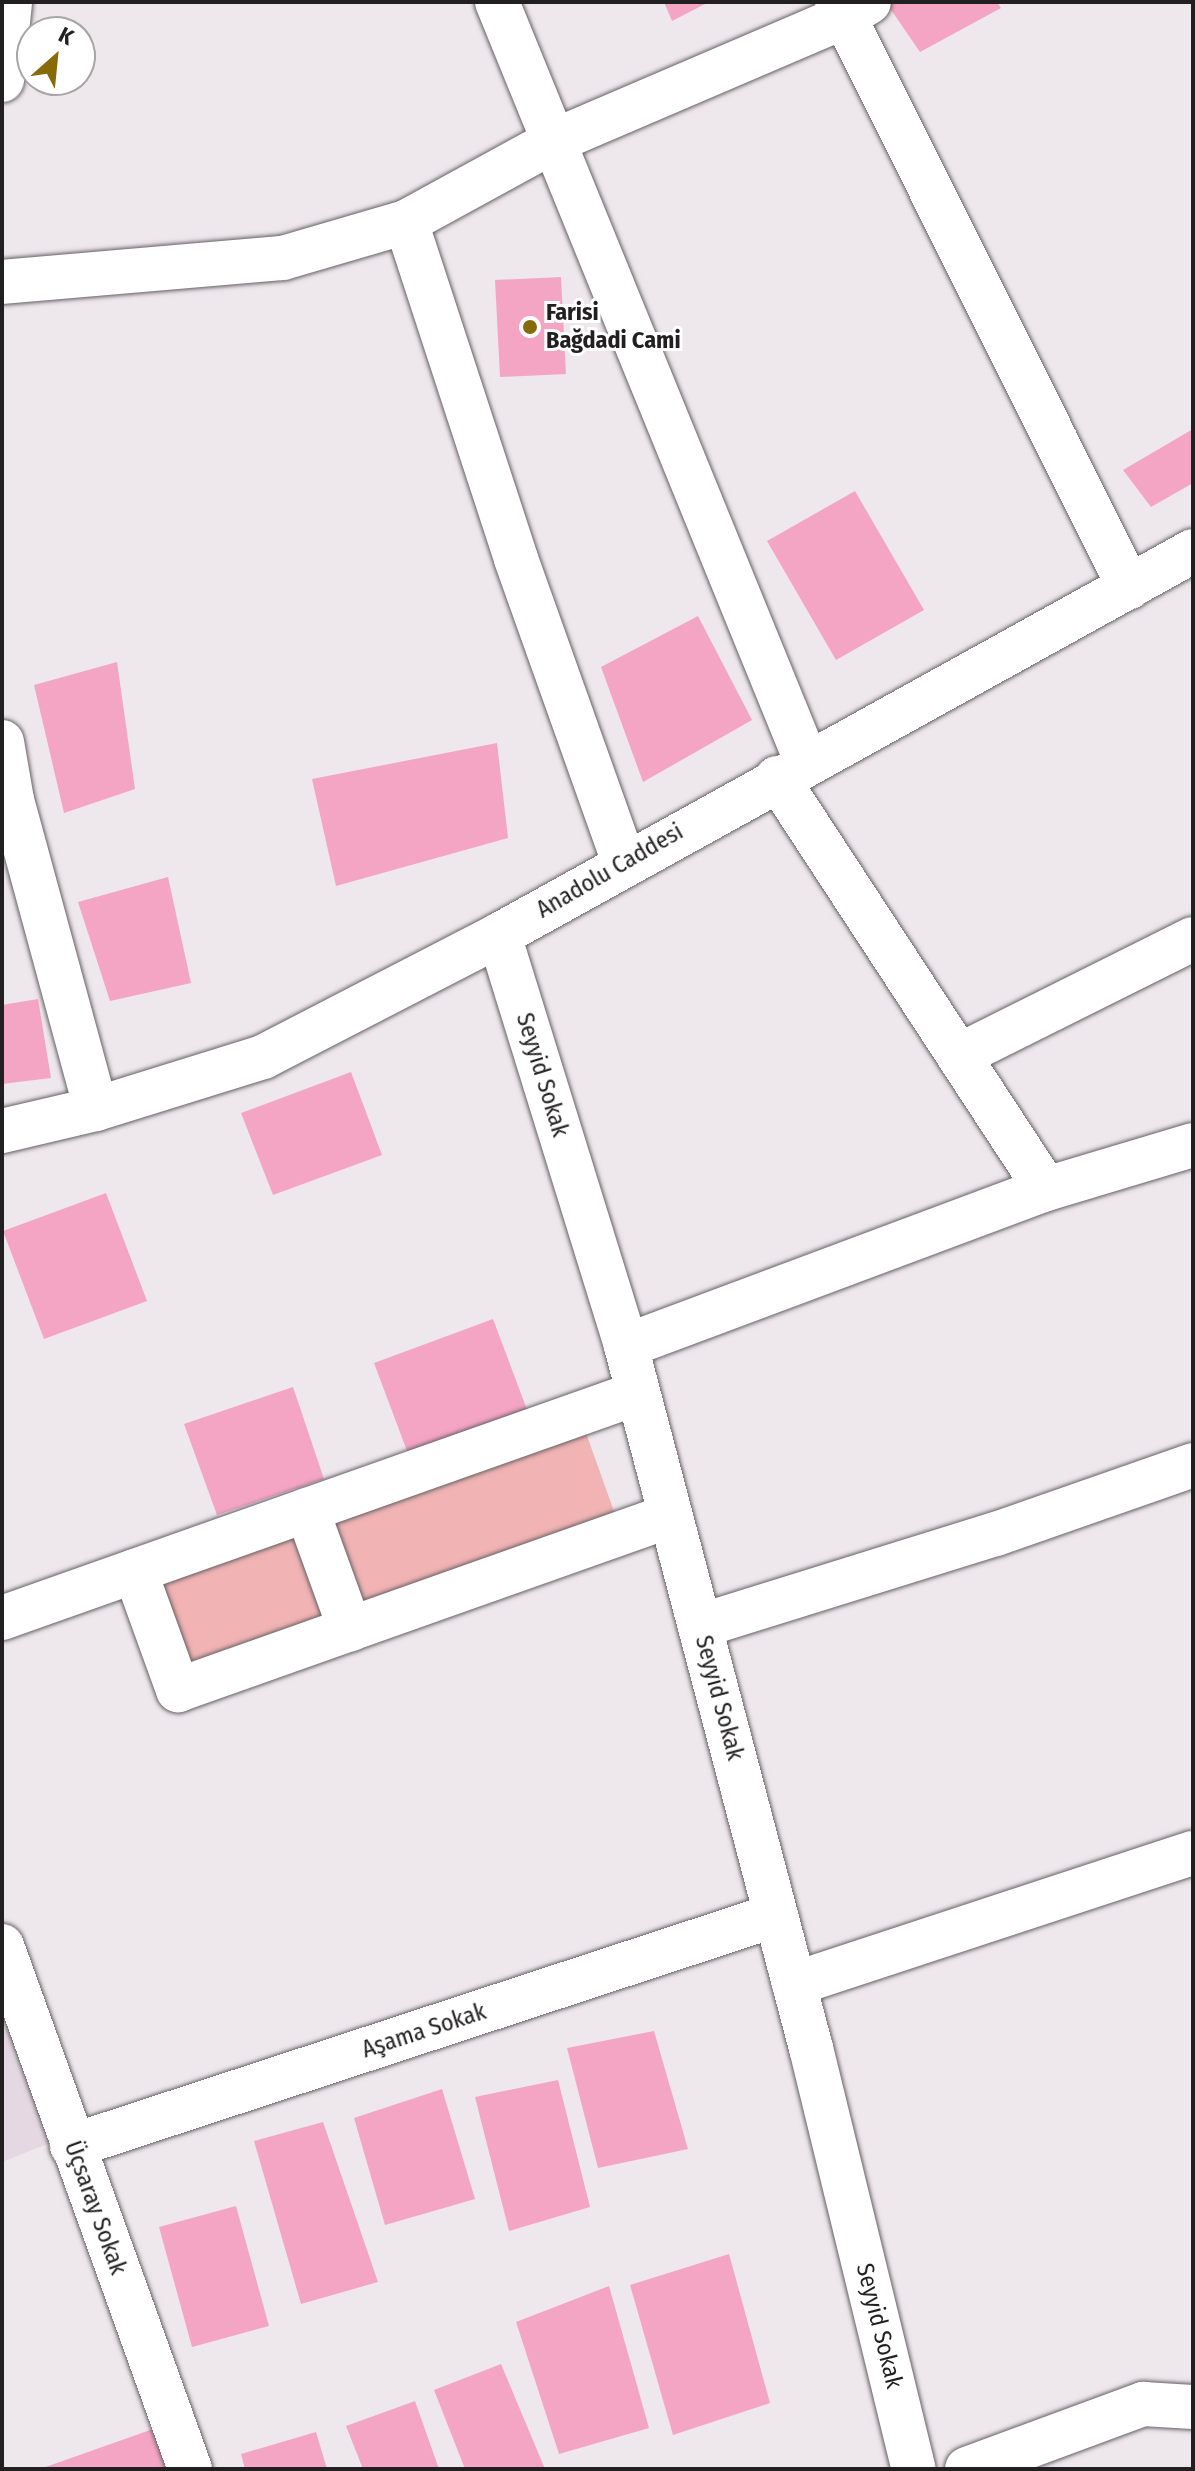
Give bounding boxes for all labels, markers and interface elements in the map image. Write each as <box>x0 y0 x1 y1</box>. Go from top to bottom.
north arrow <box>16 16 96 96</box>
text: K <box>54 21 78 51</box>
place label: Farisi Bağdadi Cami <box>546 299 681 355</box>
marker: Farisi Bağdadi Cami <box>521 318 539 336</box>
street label: Anadolu Caddesi <box>532 817 688 925</box>
street label: Seyyid Sokak <box>510 1010 574 1140</box>
street label: Seyyid Sokak <box>689 1632 749 1764</box>
street label: Aşama Sokak <box>358 1997 490 2065</box>
street label: Üçsaray Sokak <box>58 2137 132 2279</box>
street label: Seyyid Sokak <box>850 2260 908 2392</box>

